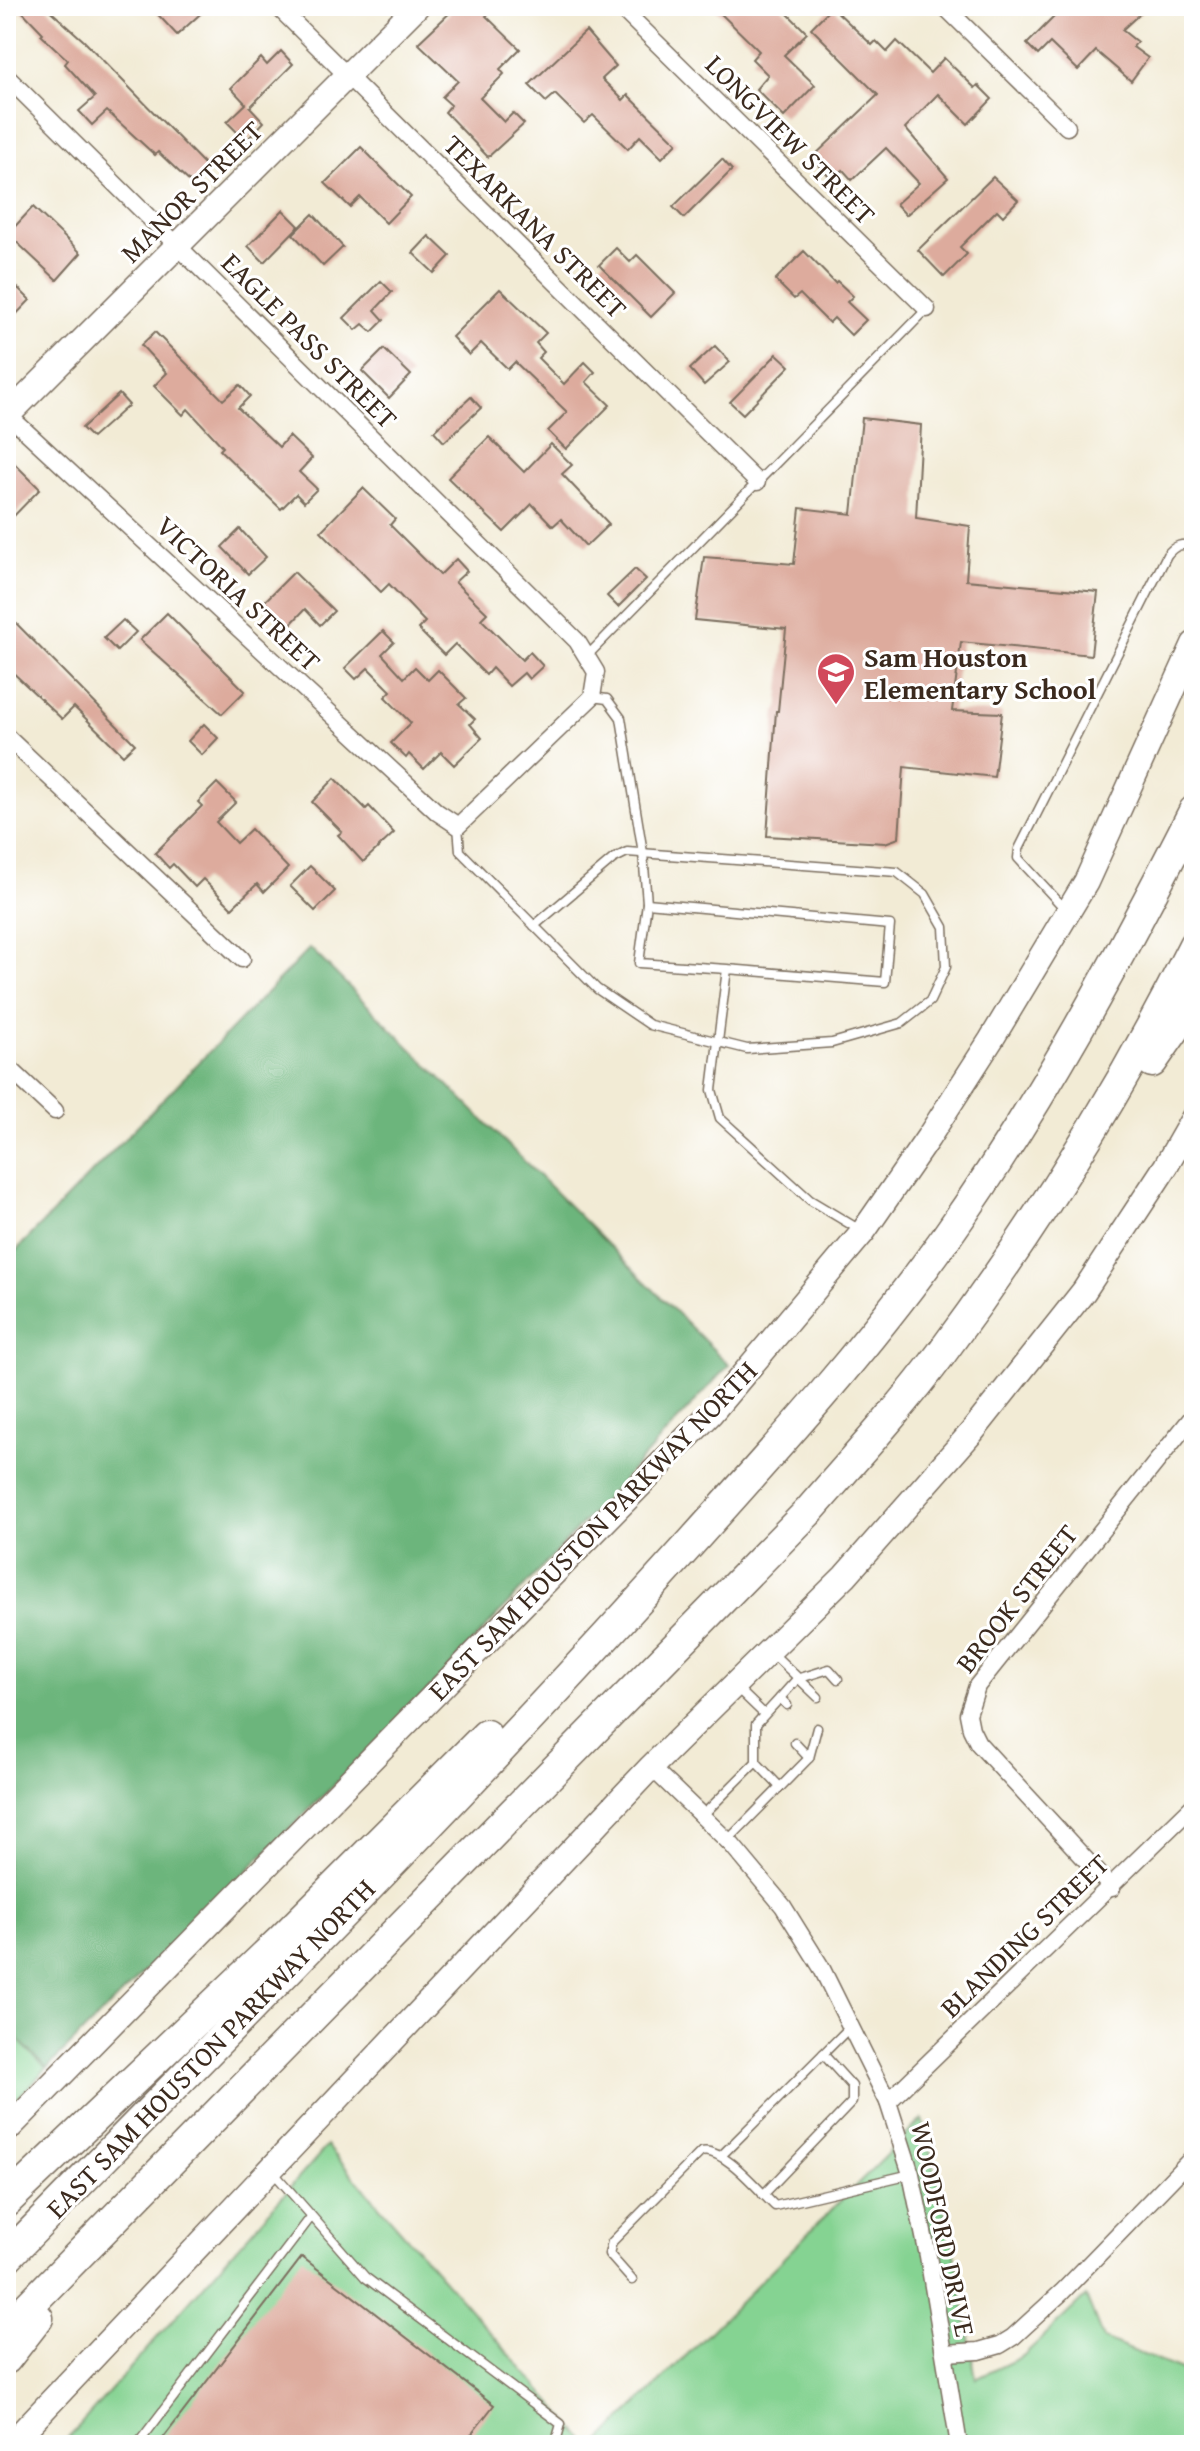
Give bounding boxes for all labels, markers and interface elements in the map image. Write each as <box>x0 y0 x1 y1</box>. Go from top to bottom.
street label: LONGVIEW STREET <box>697 45 886 234</box>
street label: MANOR STREET <box>110 110 272 272</box>
street label: TEXARKANA STREET <box>435 125 637 327</box>
street label: EAGLE PASS STREET <box>213 243 408 438</box>
street label: VICTORIA STREET <box>147 506 331 681</box>
place label: Sam Houston Elementary School <box>864 636 1097 709</box>
school or university icon: Sam Houston Elementary School <box>815 651 857 706</box>
street label: EAST SAM HOUSTON PARKWAY NORTH <box>418 1351 766 1709</box>
street label: BROOK STREET <box>945 1515 1087 1681</box>
street label: BLANDING STREET <box>930 1843 1118 2026</box>
street label: EAST SAM HOUSTON PARKWAY NORTH <box>36 1869 384 2227</box>
street label: WOODFORD DRIVE <box>901 2118 987 2340</box>

